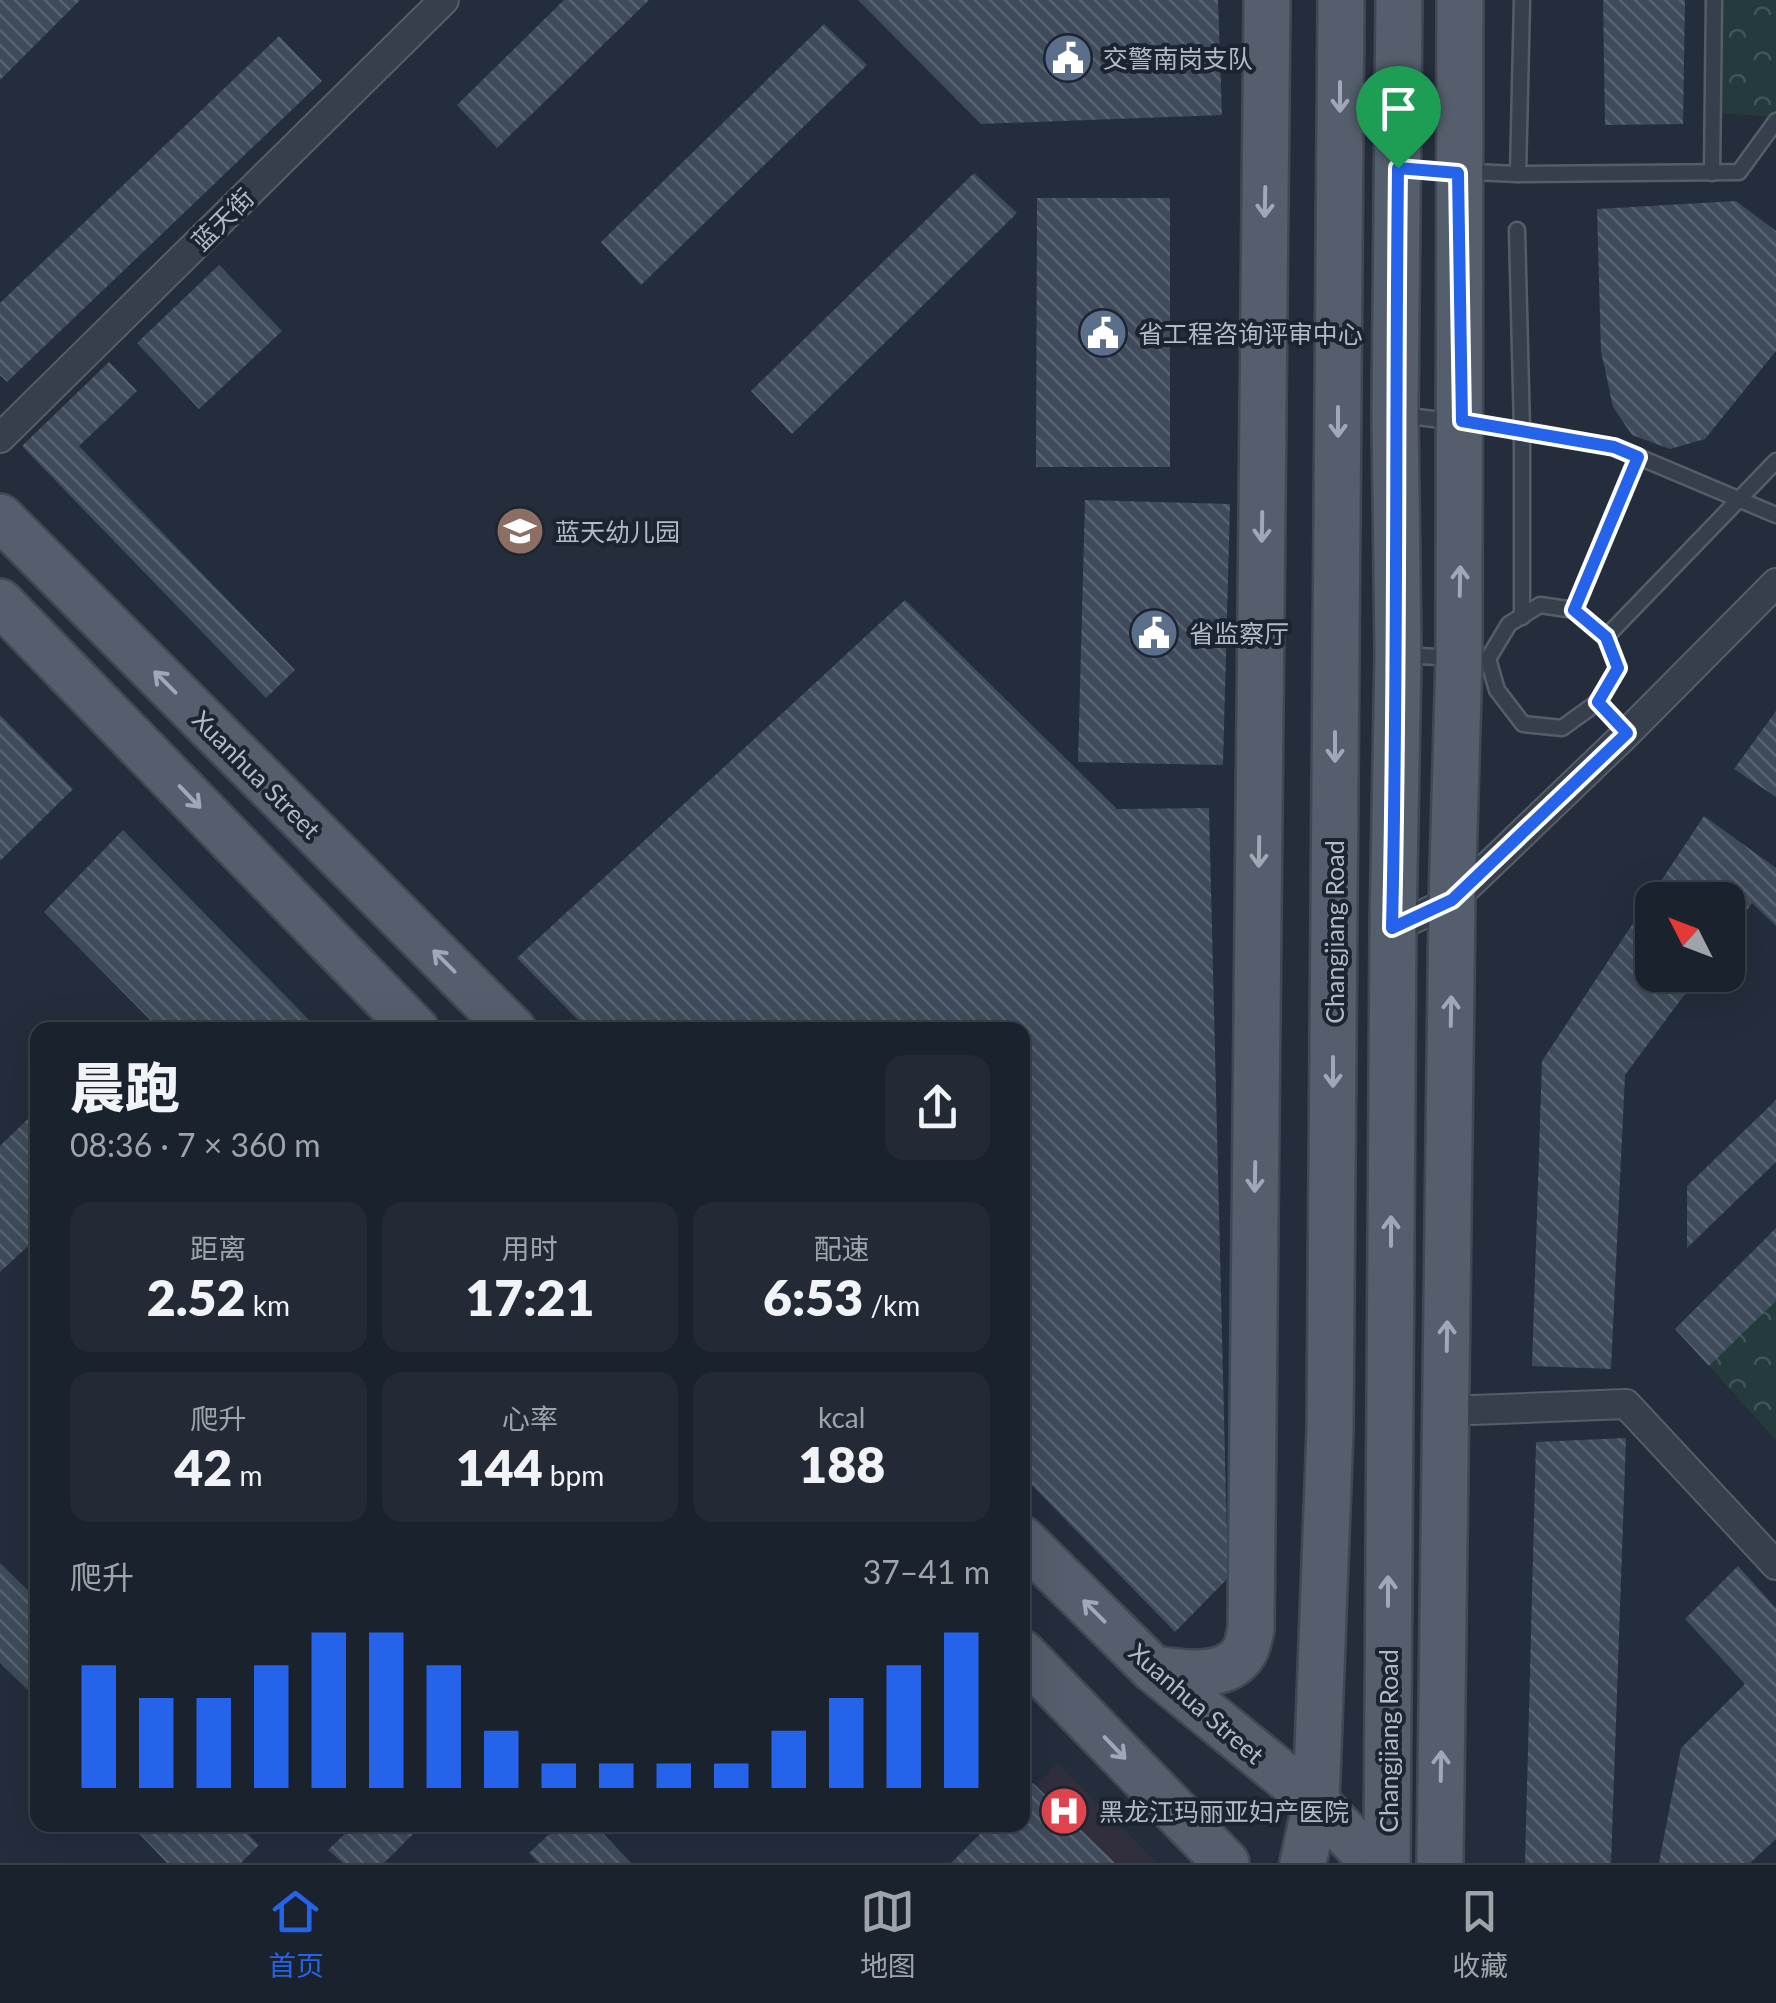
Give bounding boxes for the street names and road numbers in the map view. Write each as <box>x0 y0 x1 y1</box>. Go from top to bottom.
street label: 蓝天街 <box>185 182 259 256</box>
street label: Xuanhua Street <box>187 704 327 844</box>
street label: Changjiang Road <box>1319 840 1349 1024</box>
street label: Xuanhua Street <box>1124 1636 1270 1770</box>
street label: Changjiang Road <box>1373 1649 1403 1833</box>

